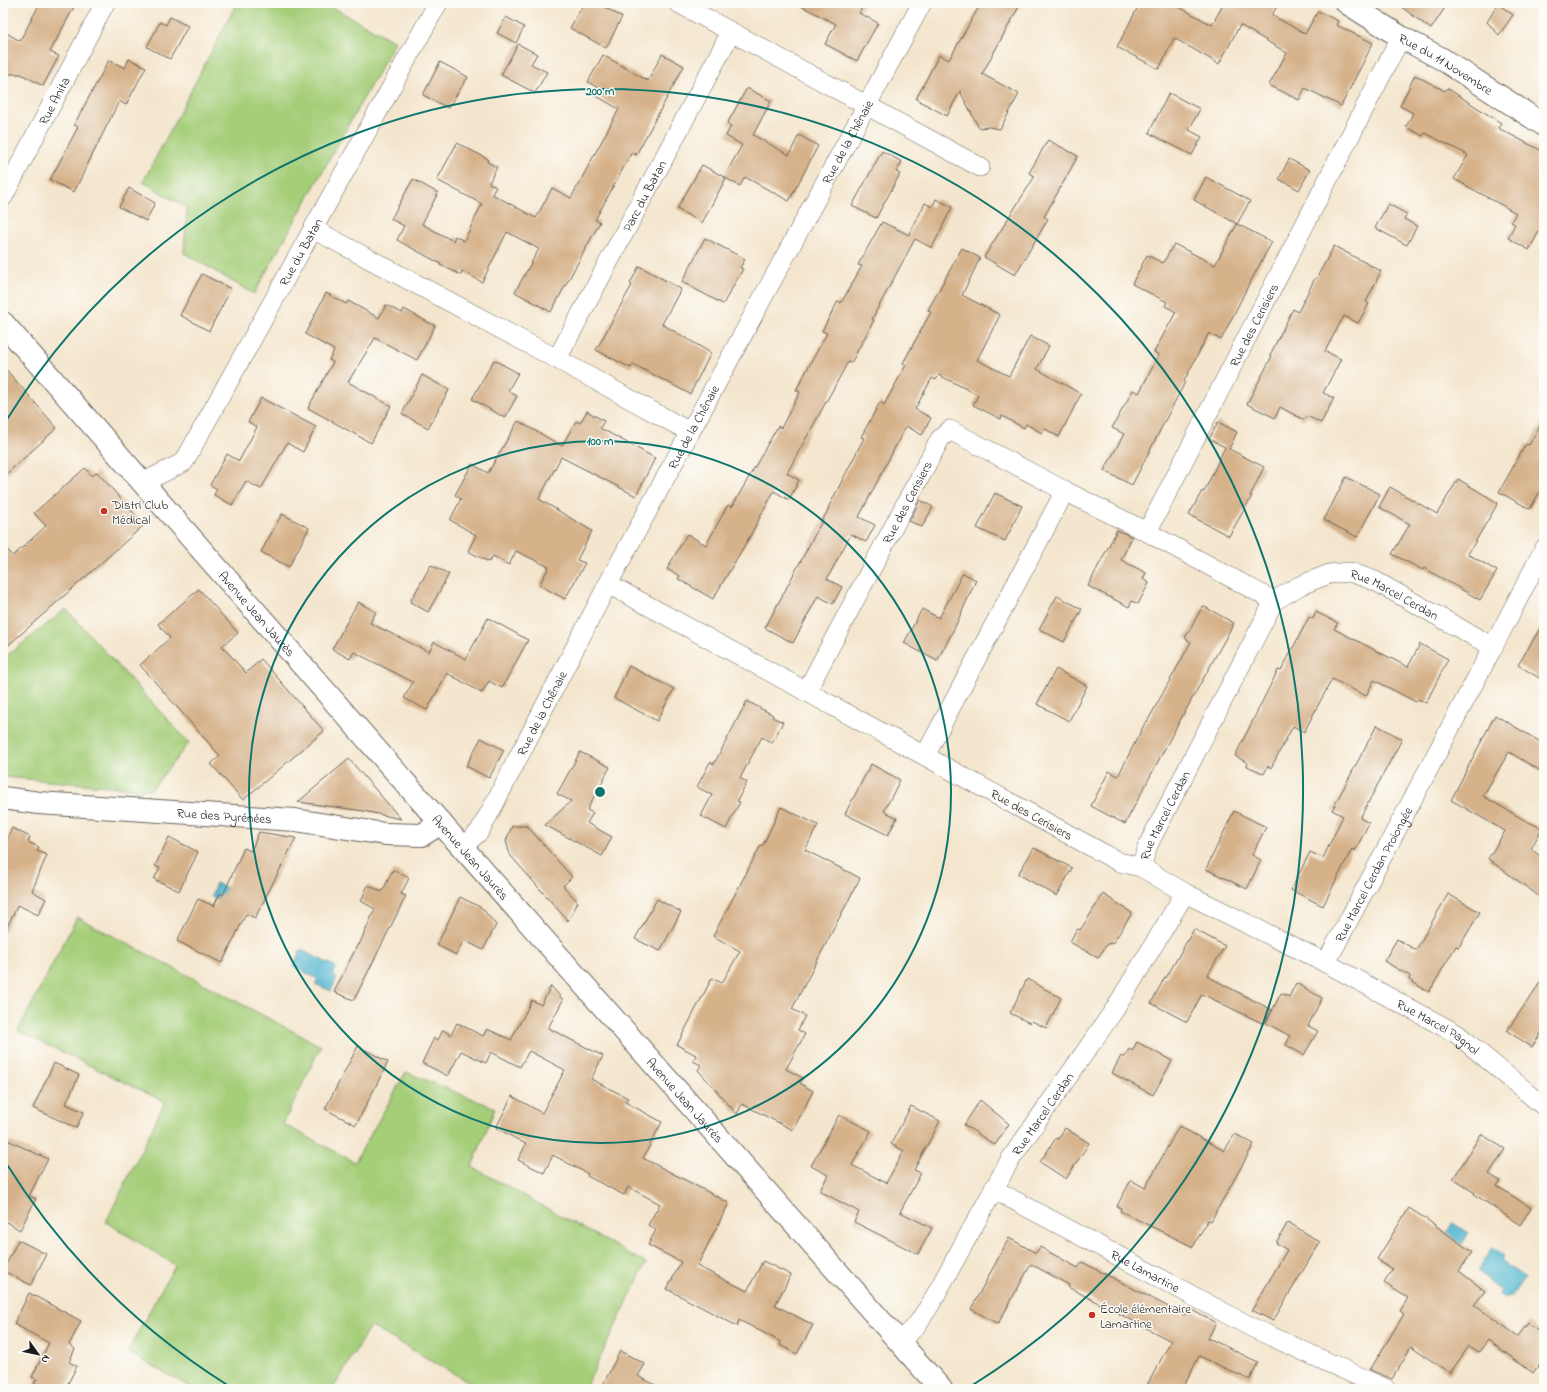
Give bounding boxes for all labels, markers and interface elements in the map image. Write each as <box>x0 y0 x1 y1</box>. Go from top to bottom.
street label: Rue du 11 Novembre <box>1395 29 1496 100</box>
street label: Rue Anita <box>35 74 76 129</box>
text: 200 m <box>585 83 615 101</box>
street label: Rue de la Chênaie <box>818 97 879 188</box>
street label: Parc du Batan <box>618 157 672 235</box>
street label: Rue du Batan <box>275 215 328 290</box>
street label: Rue des Cerisiers <box>1225 280 1284 370</box>
street label: Rue de la Chênaie <box>664 382 725 473</box>
text: 100 m <box>587 433 614 451</box>
street label: Rue des Cerisiers <box>878 457 938 548</box>
place label: Distri Club Médical <box>111 496 168 530</box>
marker: Distri Club Médical <box>99 506 109 516</box>
street label: Rue Marcel Cerdan <box>1347 565 1442 626</box>
street label: Avenue Jean Jaurès <box>213 567 299 662</box>
street label: Rue de la Chênaie <box>513 668 573 759</box>
street label: Rue Marcel Cerdan <box>1136 768 1196 862</box>
centre of rings <box>593 785 607 799</box>
street label: Rue des Cerisiers <box>987 785 1076 846</box>
street label: Rue des Pyrénées <box>176 804 273 829</box>
street label: Rue Marcel Cerdan Prolongée <box>1331 804 1418 946</box>
street label: Avenue Jean Jaurès <box>427 811 513 905</box>
street label: Rue Marcel Pagnol <box>1393 995 1483 1060</box>
street label: Avenue Jean Jaurès <box>641 1054 728 1148</box>
street label: Rue Marcel Cerdan <box>1008 1069 1079 1160</box>
street label: Rue Lamartine <box>1107 1246 1183 1298</box>
place label: École élémentaire Lamartine <box>1100 1300 1191 1334</box>
marker: École élémentaire Lamartine <box>1087 1310 1097 1320</box>
north arrow <box>18 1334 58 1374</box>
text: N <box>37 1351 54 1366</box>

